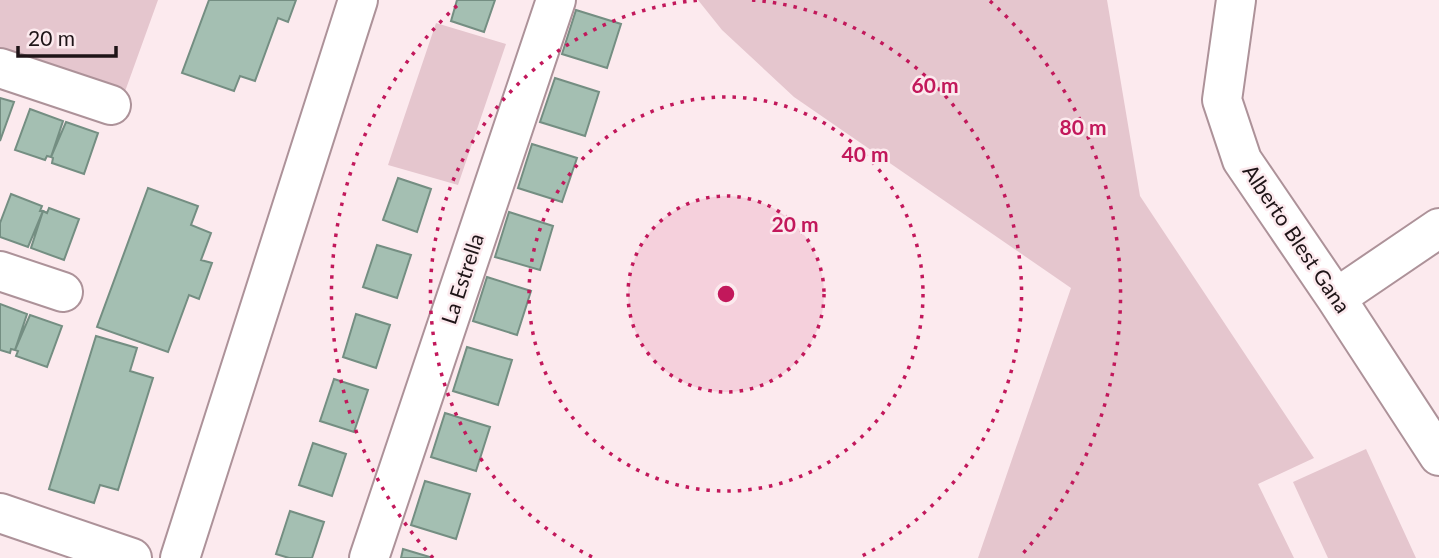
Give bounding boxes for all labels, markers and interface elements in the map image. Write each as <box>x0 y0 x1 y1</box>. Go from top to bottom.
scale bar <box>18 14 116 58</box>
text: 20 m <box>28 25 75 50</box>
text: 60 m <box>911 72 959 97</box>
text: 80 m <box>1059 114 1107 139</box>
text: 40 m <box>841 141 889 166</box>
street label: Alberto Blest Gana <box>1238 159 1356 317</box>
text: 20 m <box>771 211 819 236</box>
street label: La Estrella <box>435 230 488 327</box>
centre of rings <box>714 282 738 306</box>

